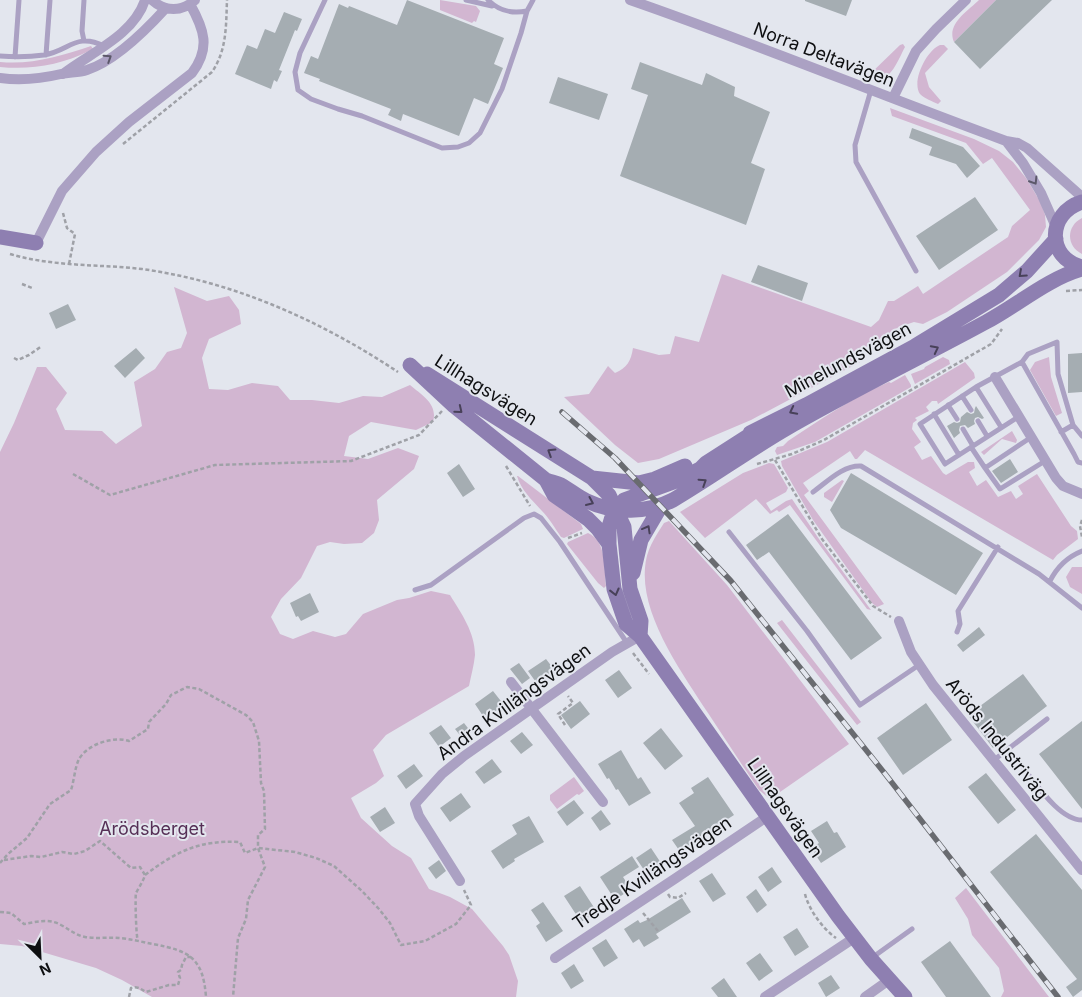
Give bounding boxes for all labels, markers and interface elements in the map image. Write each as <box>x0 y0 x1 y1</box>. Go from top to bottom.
street label: Norra Deltavägen <box>751 18 898 91</box>
one-way arrow <box>103 55 112 65</box>
one-way arrow <box>1027 175 1037 184</box>
one-way arrow <box>1019 269 1028 278</box>
street label: Minelundsvägen <box>781 317 915 402</box>
one-way arrow <box>930 345 939 355</box>
street label: Lillhagsvägen <box>431 350 541 429</box>
one-way arrow <box>453 404 462 413</box>
one-way arrow <box>790 405 799 415</box>
one-way arrow <box>547 449 556 458</box>
one-way arrow <box>698 478 707 488</box>
one-way arrow <box>585 495 594 506</box>
one-way arrow <box>640 526 650 535</box>
one-way arrow <box>609 588 620 597</box>
street label: Andra Kvillängsvägen <box>433 639 594 764</box>
street label: Aröds Industriväg <box>942 674 1053 804</box>
street label: Lillhagsvägen <box>743 754 828 862</box>
street label: Tredje Kvillängsvägen <box>568 812 735 933</box>
park label: Arödsberget <box>99 818 205 839</box>
north arrow <box>15 932 65 982</box>
text: N <box>37 959 54 979</box>

